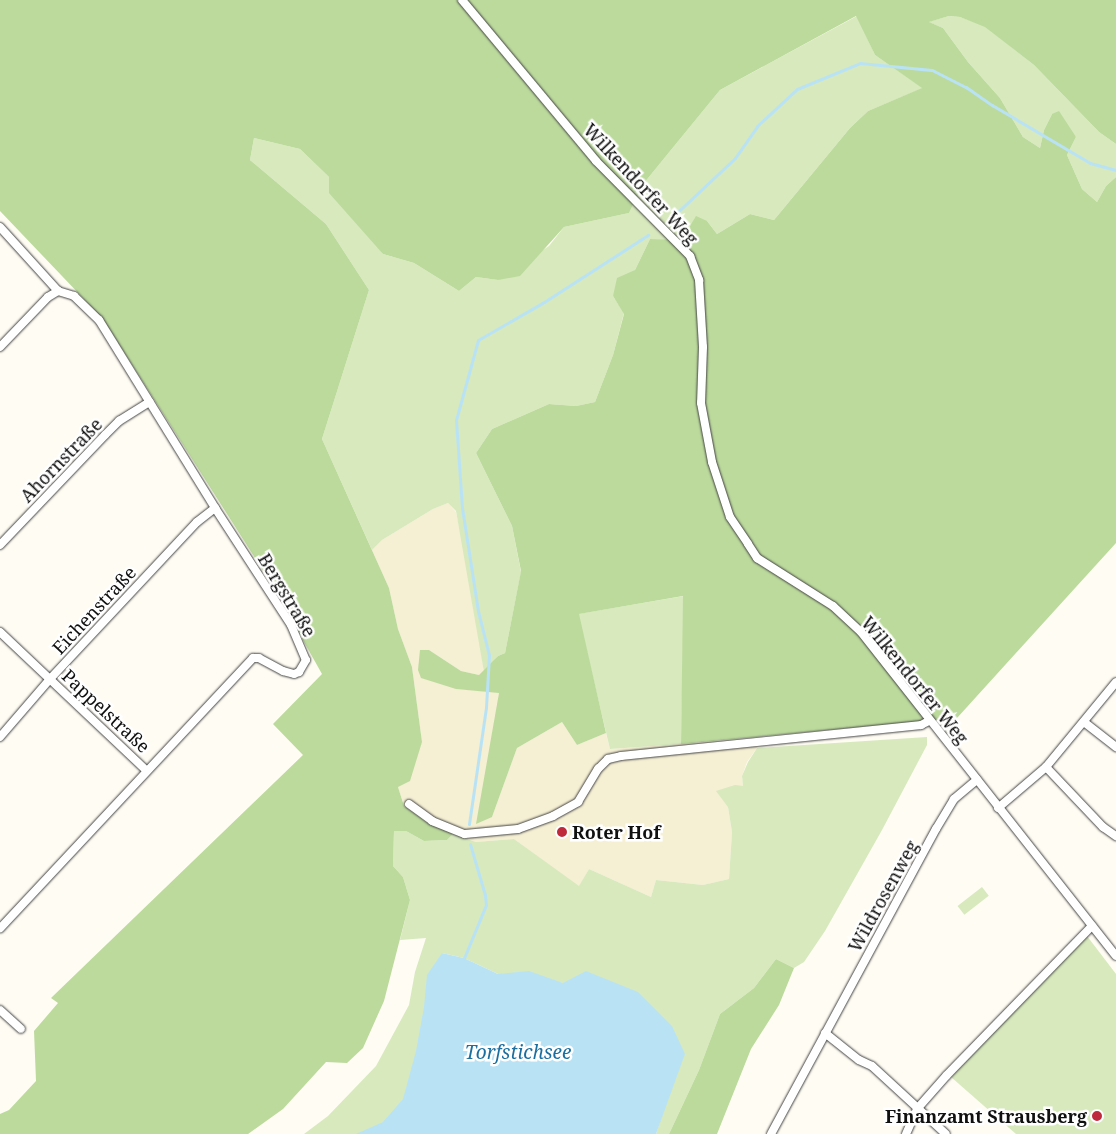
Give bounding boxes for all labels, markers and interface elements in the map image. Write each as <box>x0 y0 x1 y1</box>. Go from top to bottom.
street label: Wilkendorfer Weg <box>579 119 703 249</box>
street label: Ahornstraße <box>16 413 106 507</box>
street label: Bergstraße <box>254 549 320 641</box>
street label: Eichenstraße <box>48 562 140 658</box>
street label: Wilkendorfer Weg <box>857 612 973 748</box>
street label: Pappelstraße <box>58 665 154 757</box>
place label: Roter Hof <box>572 821 661 843</box>
marker: Roter Hof <box>556 826 568 838</box>
street label: Wildrosenweg <box>843 836 923 956</box>
water label: Torfstichsee <box>465 1042 571 1064</box>
place label: Finanzamt Strausberg <box>885 1105 1087 1127</box>
marker: Finanzamt Strausberg <box>1091 1110 1103 1122</box>

